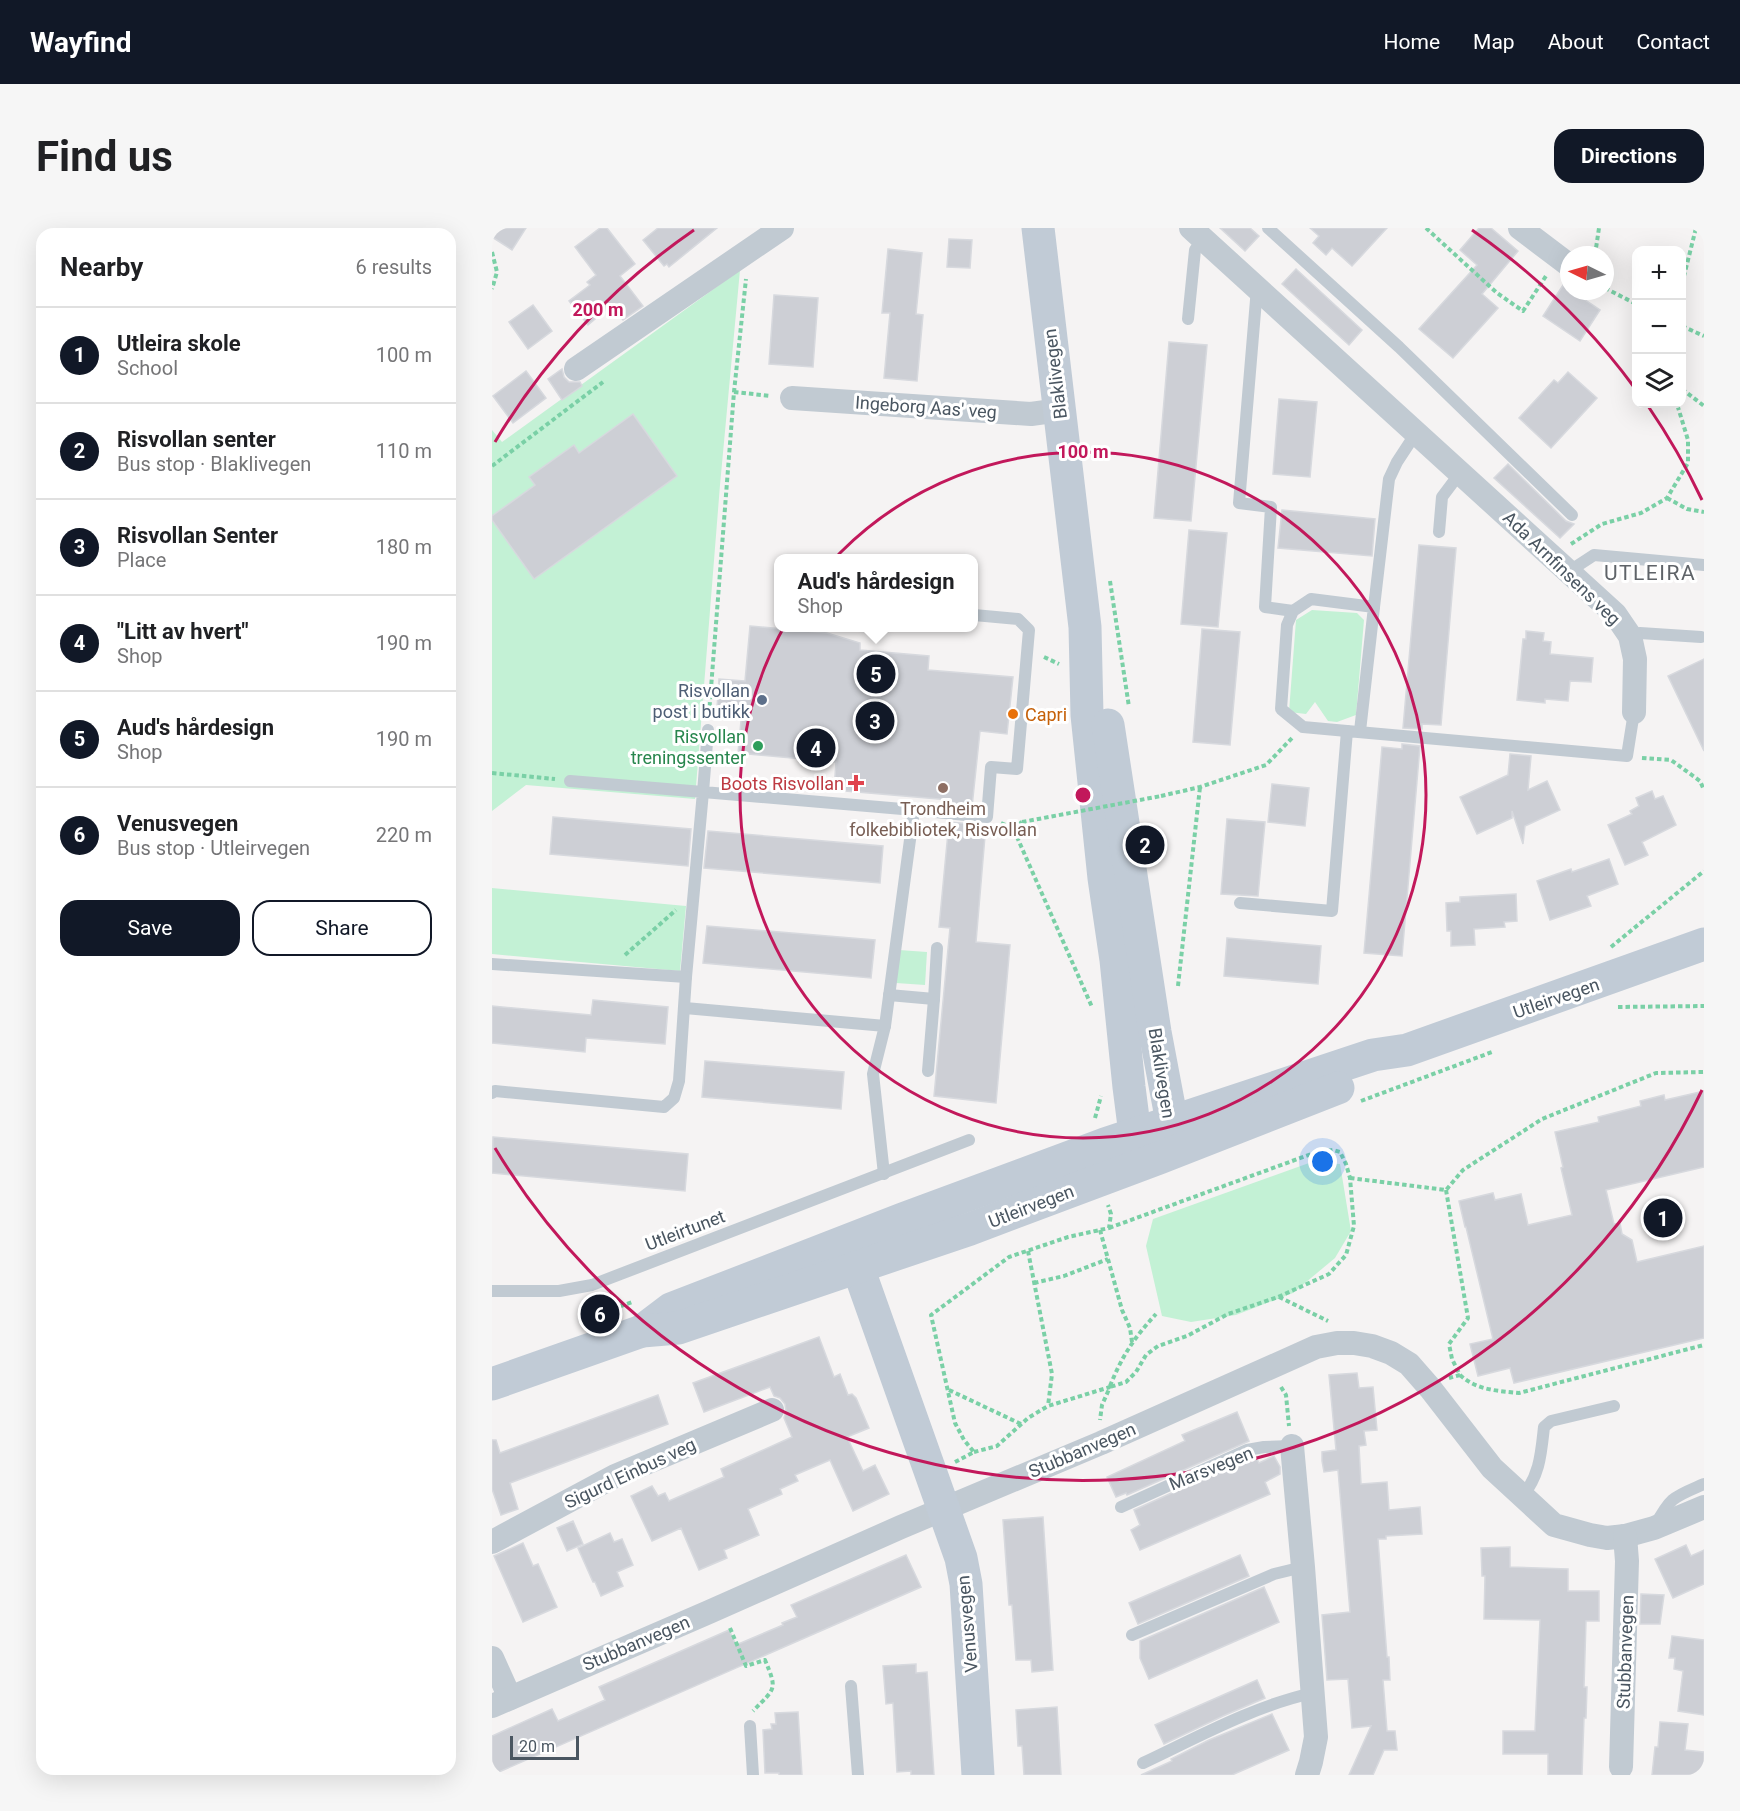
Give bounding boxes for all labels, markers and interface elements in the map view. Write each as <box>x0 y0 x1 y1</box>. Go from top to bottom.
text: Wayfind <box>30 26 131 59</box>
text: Home <box>1384 30 1440 54</box>
text: Map <box>1473 30 1515 54</box>
text: About <box>1548 30 1604 54</box>
text: Contact <box>1637 30 1710 54</box>
button: Directions <box>1554 129 1704 183</box>
text: Find us <box>36 132 173 181</box>
north arrow <box>1560 246 1614 300</box>
map controls <box>1632 246 1686 408</box>
button: + <box>1632 246 1686 300</box>
text: Nearby <box>60 252 143 282</box>
text: 6 results <box>356 255 432 279</box>
text: 200 m <box>572 299 624 320</box>
button: − <box>1632 300 1686 354</box>
street label: Blaklivegen <box>1039 328 1071 420</box>
text: Utleira skole <box>117 331 241 356</box>
text: 1 <box>74 343 85 367</box>
text: 100 m <box>376 343 432 367</box>
button: layers <box>1632 354 1686 408</box>
text: School <box>117 356 178 380</box>
street label: Ingeborg Aas' veg <box>854 392 998 422</box>
text: Risvollan senter <box>117 427 276 452</box>
text: 2 <box>74 439 85 463</box>
text: 110 m <box>376 439 432 463</box>
text: 100 m <box>1057 441 1109 462</box>
text: Bus stop · Blaklivegen <box>117 452 311 476</box>
street label: Ada Arnfinsens veg <box>1499 507 1625 629</box>
text: Risvollan Senter <box>117 523 278 548</box>
text: 3 <box>74 535 85 559</box>
text: 180 m <box>376 535 432 559</box>
text: Place <box>117 548 166 572</box>
popup <box>774 554 978 632</box>
district label: UTLEIRA <box>1604 561 1696 585</box>
text: Aud's hårdesign <box>798 569 954 594</box>
text: Shop <box>798 594 843 618</box>
text: "Litt av hvert" <box>117 619 249 644</box>
text: 4 <box>74 631 85 655</box>
text: 190 m <box>376 631 432 655</box>
text: Shop <box>117 644 163 668</box>
pin: 5 <box>856 652 896 696</box>
place label: Risvollan post i butikk <box>653 680 751 722</box>
marker: Risvollan post i butikk <box>755 693 769 707</box>
pin: 3 <box>856 698 895 744</box>
place label: Capri <box>1025 704 1067 725</box>
marker: Capri <box>1006 707 1020 721</box>
text: Aud's hårdesign <box>117 715 274 740</box>
place label: Risvollan treningssenter <box>631 726 746 768</box>
pin: 4 <box>796 726 836 770</box>
text: 5 <box>74 727 85 751</box>
text: 190 m <box>376 727 432 751</box>
marker: Risvollan treningssenter <box>751 739 765 753</box>
text: Shop <box>117 740 163 764</box>
place label: Boots Risvollan <box>721 773 844 794</box>
marker: Boots Risvollan <box>849 776 863 790</box>
marker: Trondheim folkebibliotek, Risvollan <box>936 781 950 795</box>
centre of rings <box>1073 785 1093 805</box>
place label: Trondheim folkebibliotek, Risvollan <box>849 798 1037 840</box>
text: Venusvegen <box>117 811 238 836</box>
pin: 2 <box>1126 822 1164 868</box>
text: 6 <box>74 823 85 847</box>
text: 220 m <box>376 823 432 847</box>
text: Bus stop · Utleirvegen <box>117 836 310 860</box>
button: Save <box>60 900 240 956</box>
button: Share <box>252 900 432 956</box>
street label: Utleirvegen <box>1510 973 1602 1023</box>
street label: Blaklivegen <box>1145 1026 1179 1120</box>
your location <box>1308 1147 1337 1176</box>
street label: Utleirvegen <box>985 1180 1077 1232</box>
pin: 1 <box>1644 1196 1682 1240</box>
street label: Utleirtunet <box>642 1205 728 1255</box>
pin: 6 <box>580 1292 620 1336</box>
street label: Stubbanvegen <box>1025 1418 1139 1482</box>
street label: Sigurd Einbus veg <box>561 1433 699 1513</box>
street label: Marsvegen <box>1166 1442 1256 1494</box>
street label: Venusvegen <box>952 1575 982 1673</box>
street label: Stubbanvegen <box>1613 1595 1637 1709</box>
street label: Stubbanvegen <box>579 1611 693 1675</box>
scale bar <box>510 1733 579 1760</box>
text: 20 m <box>519 1737 555 1756</box>

